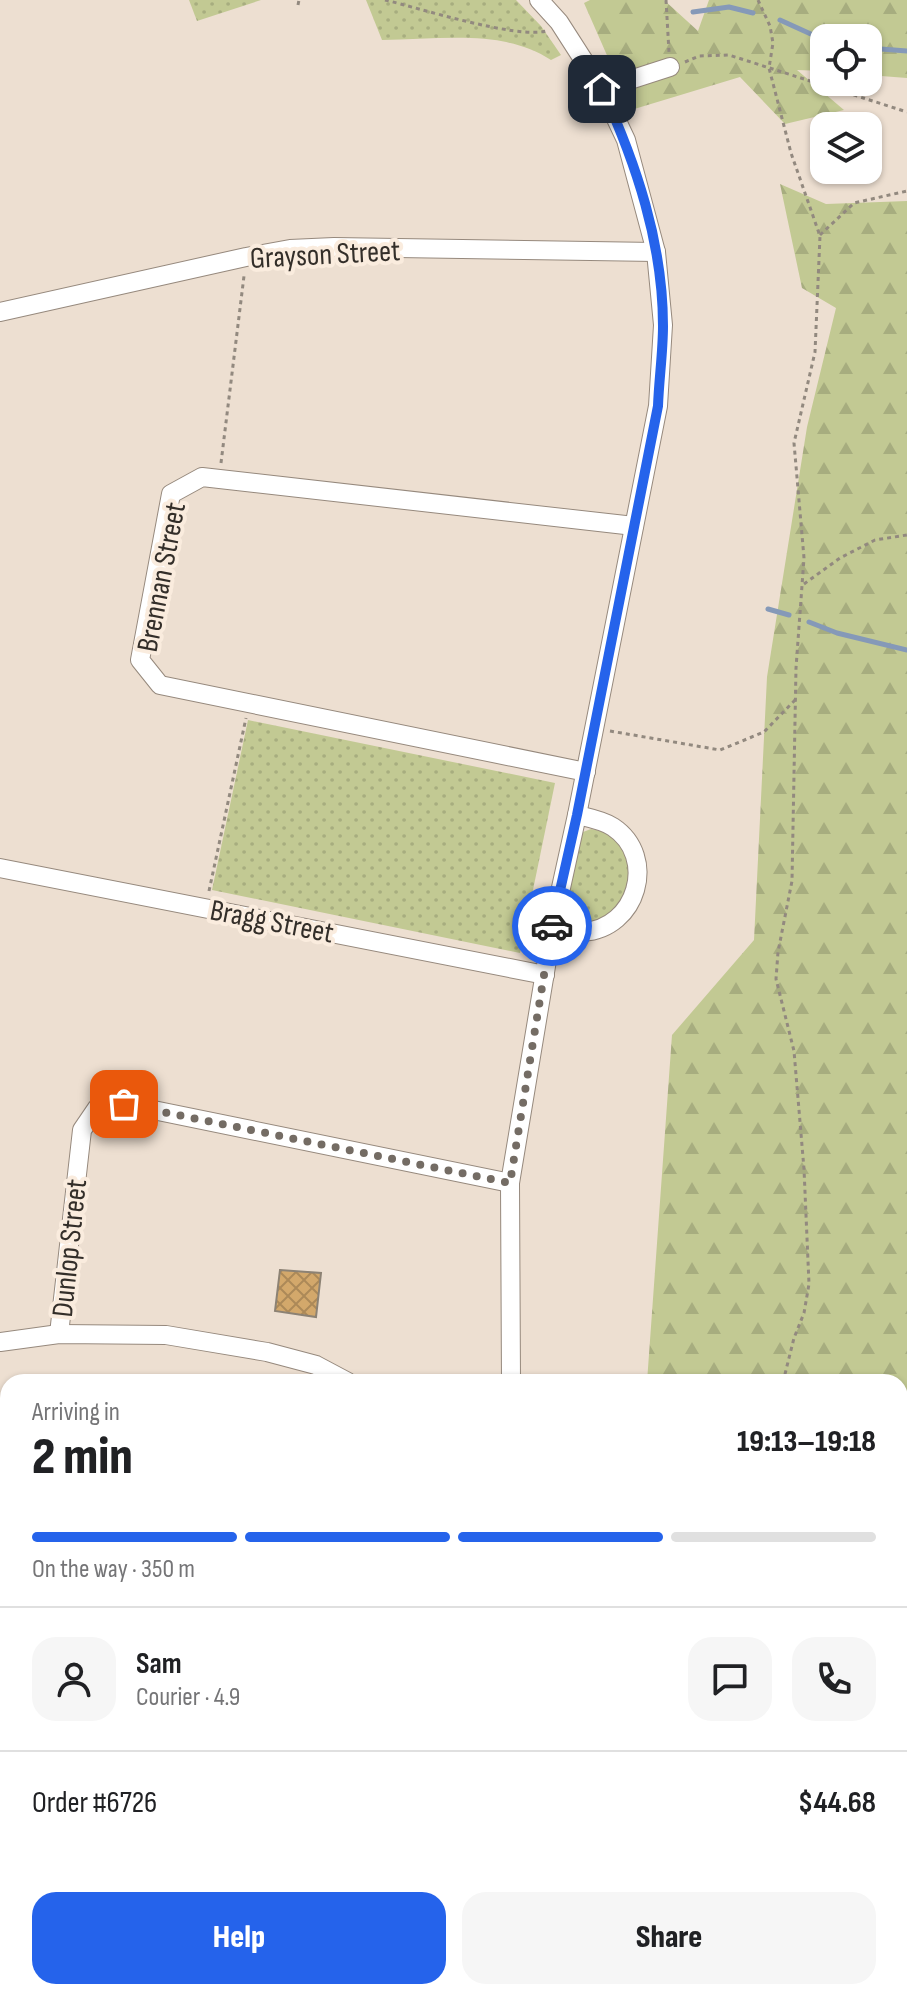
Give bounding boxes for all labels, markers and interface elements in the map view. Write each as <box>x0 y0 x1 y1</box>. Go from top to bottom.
map controls <box>810 24 882 184</box>
button: locate <box>810 24 882 96</box>
pin <box>568 55 636 123</box>
icon: home <box>580 67 624 111</box>
button: layers <box>810 112 882 184</box>
street label: Grayson Street <box>249 233 401 277</box>
street label: Brennan Street <box>130 499 194 655</box>
courier <box>512 886 592 966</box>
street label: Bragg Street <box>207 892 337 952</box>
icon: car <box>530 904 574 948</box>
pin <box>90 1070 158 1138</box>
icon: bag <box>102 1082 146 1126</box>
street label: Dunlop Street <box>45 1177 95 1319</box>
text: Arriving in <box>32 1397 120 1428</box>
text: 19:13–19:18 <box>737 1424 876 1460</box>
text: 2 min <box>32 1426 133 1489</box>
text: On the way · 350 m <box>32 1554 195 1585</box>
button: person <box>32 1637 116 1721</box>
button: chat <box>688 1637 772 1721</box>
button: phone <box>792 1637 876 1721</box>
text: Sam <box>136 1646 182 1682</box>
text: Courier · 4.9 <box>136 1682 240 1713</box>
text: Order #6726 <box>32 1785 157 1821</box>
text: $44.68 <box>798 1785 876 1821</box>
button: Help <box>32 1892 446 1984</box>
button: Share <box>462 1892 876 1984</box>

